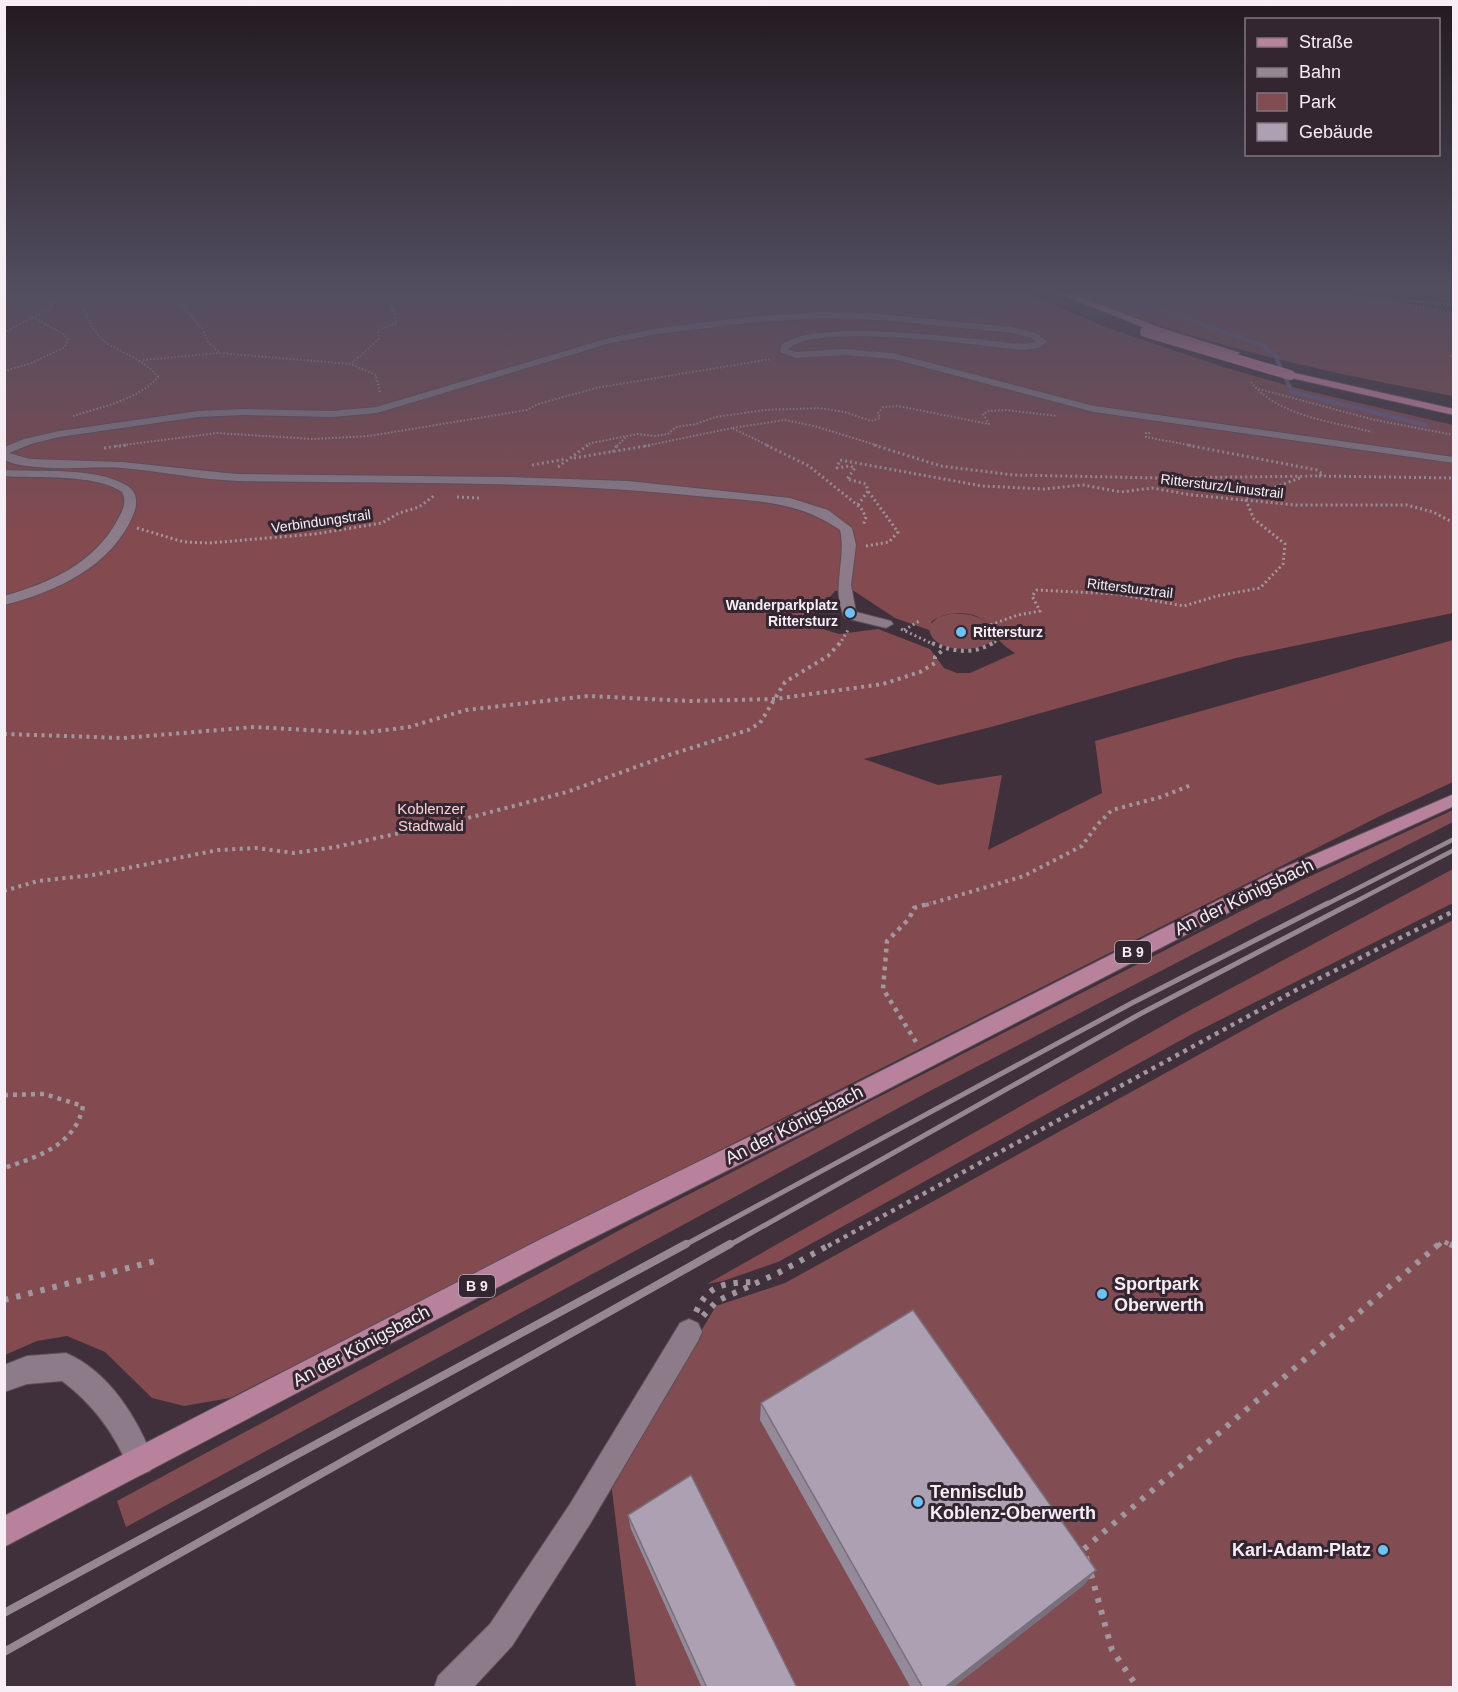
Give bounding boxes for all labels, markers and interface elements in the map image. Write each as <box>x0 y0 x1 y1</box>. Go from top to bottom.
legend <box>1245 18 1440 156</box>
text: Straße <box>1299 32 1353 52</box>
text: Bahn <box>1299 62 1341 82</box>
text: Park <box>1299 92 1337 112</box>
text: Gebäude <box>1299 122 1373 142</box>
street label: Rittersturz/Linustrail <box>1160 471 1284 501</box>
street label: Verbindungstrail <box>270 506 372 536</box>
street label: Rittersturztrail <box>1086 575 1174 601</box>
place label: Wanderparkplatz Rittersturz <box>726 597 838 629</box>
marker: Wanderparkplatz Rittersturz <box>843 606 857 620</box>
place label: Rittersturz <box>973 624 1043 640</box>
marker: Rittersturz <box>954 625 968 639</box>
park label: Koblenzer Stadtwald <box>397 800 465 834</box>
street label: An der Königsbach <box>1171 855 1317 939</box>
road number: B 9 <box>1115 941 1151 963</box>
street label: An der Königsbach <box>722 1082 866 1168</box>
place label: Sportpark Oberwerth <box>1114 1274 1204 1315</box>
road number: B 9 <box>459 1275 495 1297</box>
marker: Sportpark Oberwerth <box>1095 1287 1109 1301</box>
street label: An der Königsbach <box>289 1301 433 1391</box>
place label: Tennisclub Koblenz-Oberwerth <box>930 1482 1096 1523</box>
marker: Tennisclub Koblenz-Oberwerth <box>911 1495 925 1509</box>
place label: Karl-Adam-Platz <box>1232 1540 1371 1560</box>
marker: Karl-Adam-Platz <box>1376 1543 1390 1557</box>

